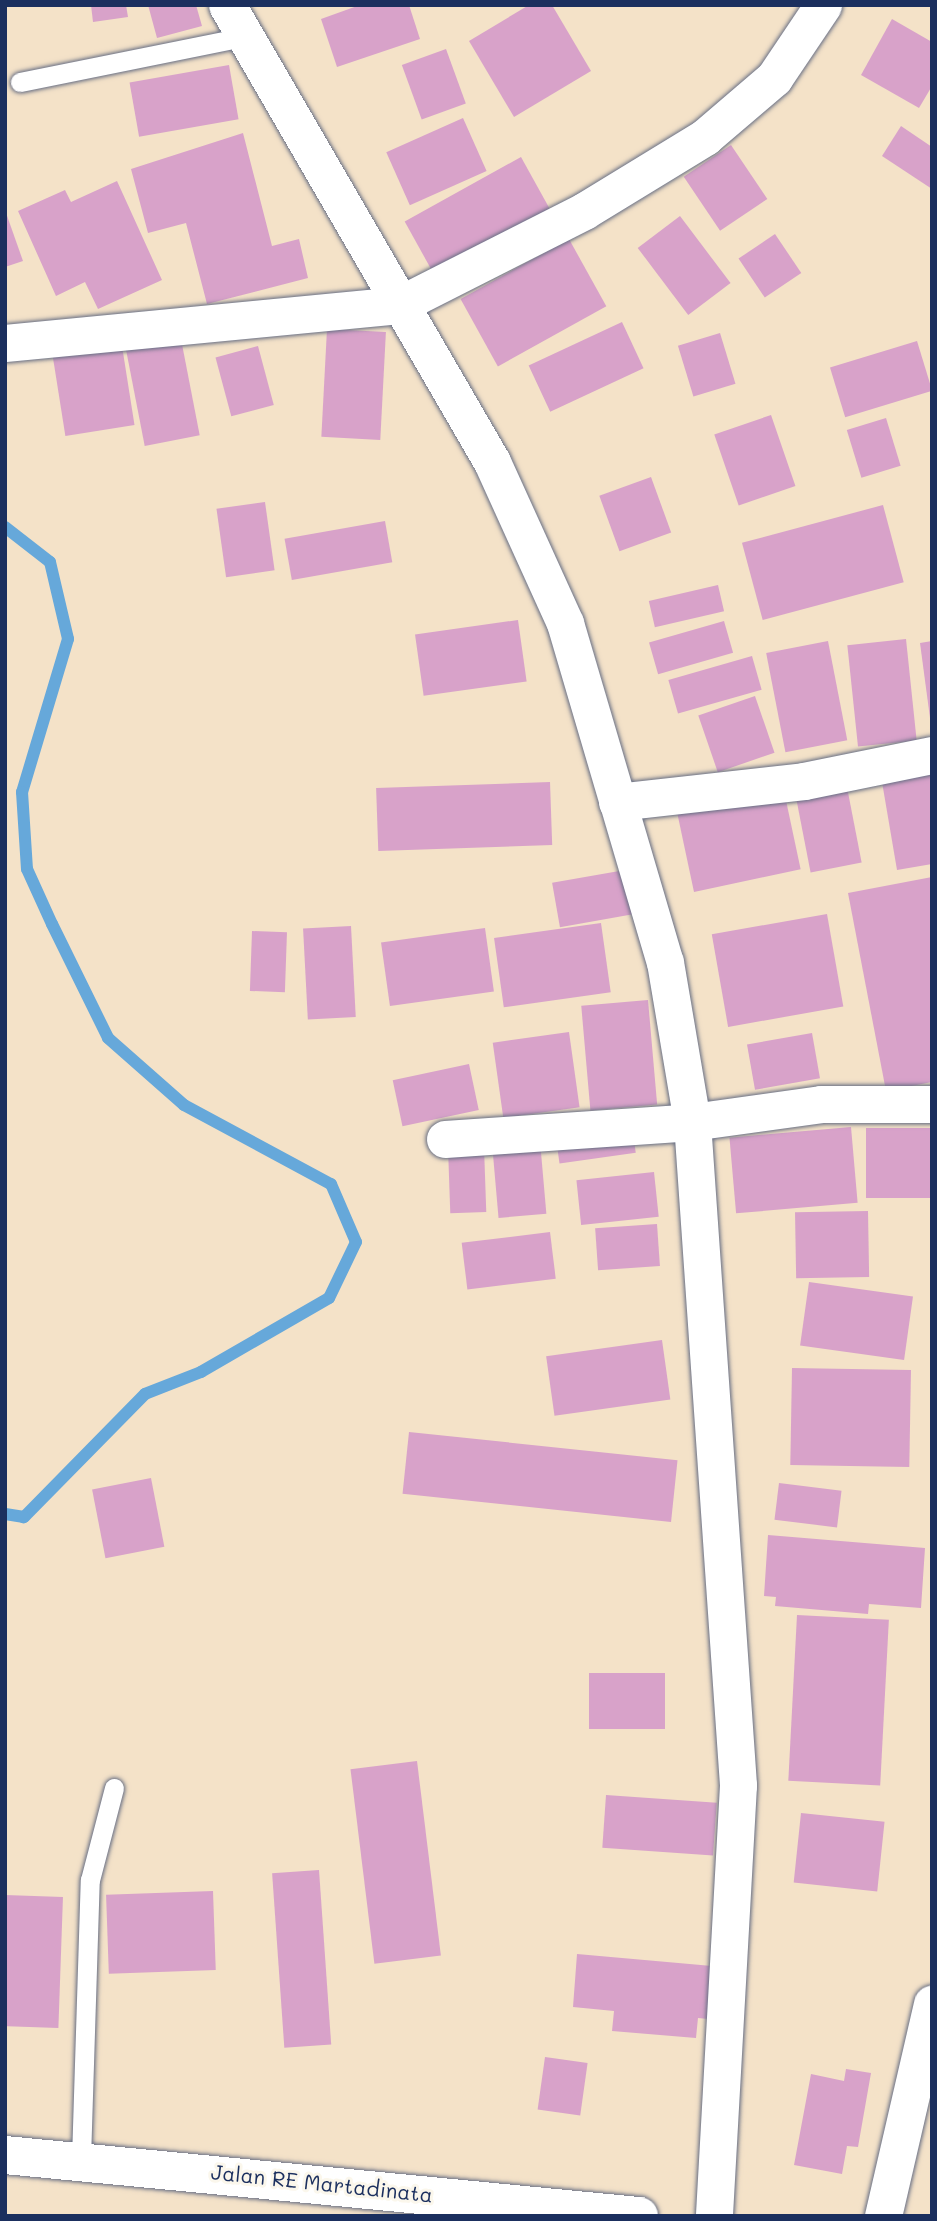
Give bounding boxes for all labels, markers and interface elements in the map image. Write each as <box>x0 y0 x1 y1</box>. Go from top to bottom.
street label: Jalan RE Martadinata <box>210 2159 434 2207</box>

